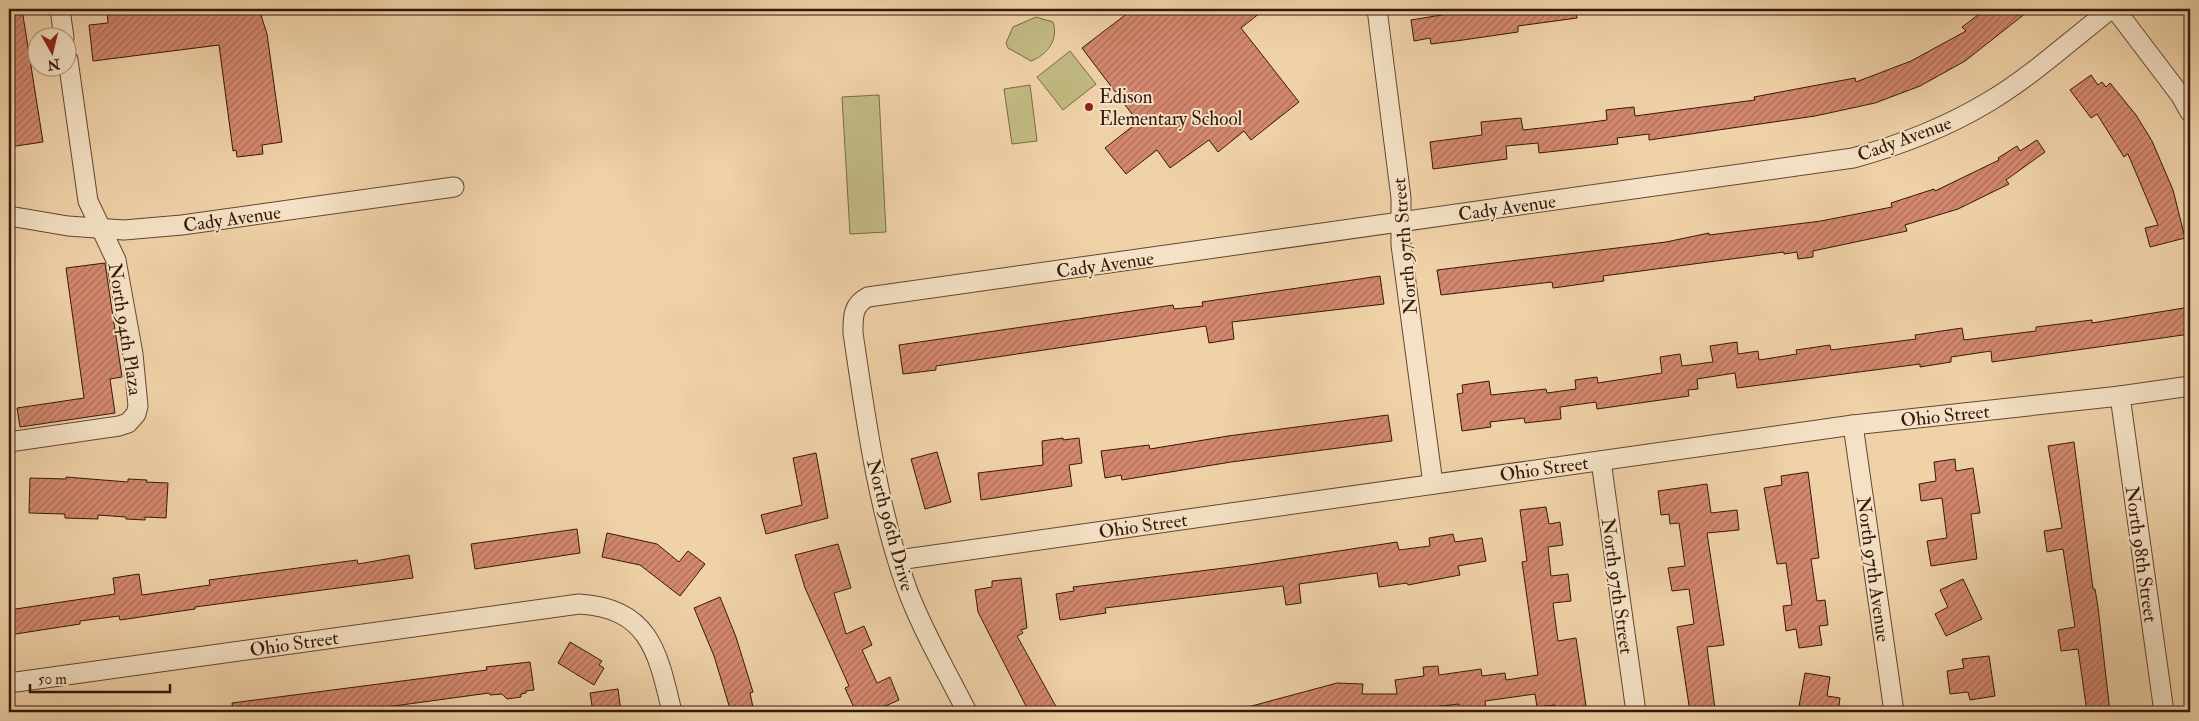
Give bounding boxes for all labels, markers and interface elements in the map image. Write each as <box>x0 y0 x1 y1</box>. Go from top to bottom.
north arrow <box>28 28 78 78</box>
text: N <box>46 55 62 74</box>
place label: Edison Elementary School <box>1099 85 1243 131</box>
marker: Edison Elementary School <box>1083 101 1095 113</box>
street label: Cady Avenue <box>1854 111 1955 167</box>
street label: North 97th Street <box>1387 176 1423 315</box>
street label: Cady Avenue <box>1457 189 1558 227</box>
street label: Cady Avenue <box>182 200 283 238</box>
street label: Cady Avenue <box>1055 246 1156 284</box>
street label: North 94th Plaza <box>103 261 147 397</box>
street label: Ohio Street <box>1899 399 1991 433</box>
street label: Ohio Street <box>1498 451 1590 487</box>
street label: North 96th Drive <box>861 457 919 594</box>
street label: North 98th Street <box>2120 484 2162 624</box>
street label: North 97th Avenue <box>1851 495 1895 643</box>
street label: Ohio Street <box>1097 508 1189 544</box>
street label: North 97th Street <box>1596 516 1638 656</box>
street label: Ohio Street <box>248 626 340 662</box>
scale bar <box>30 661 170 693</box>
text: 50 m <box>38 670 67 689</box>

